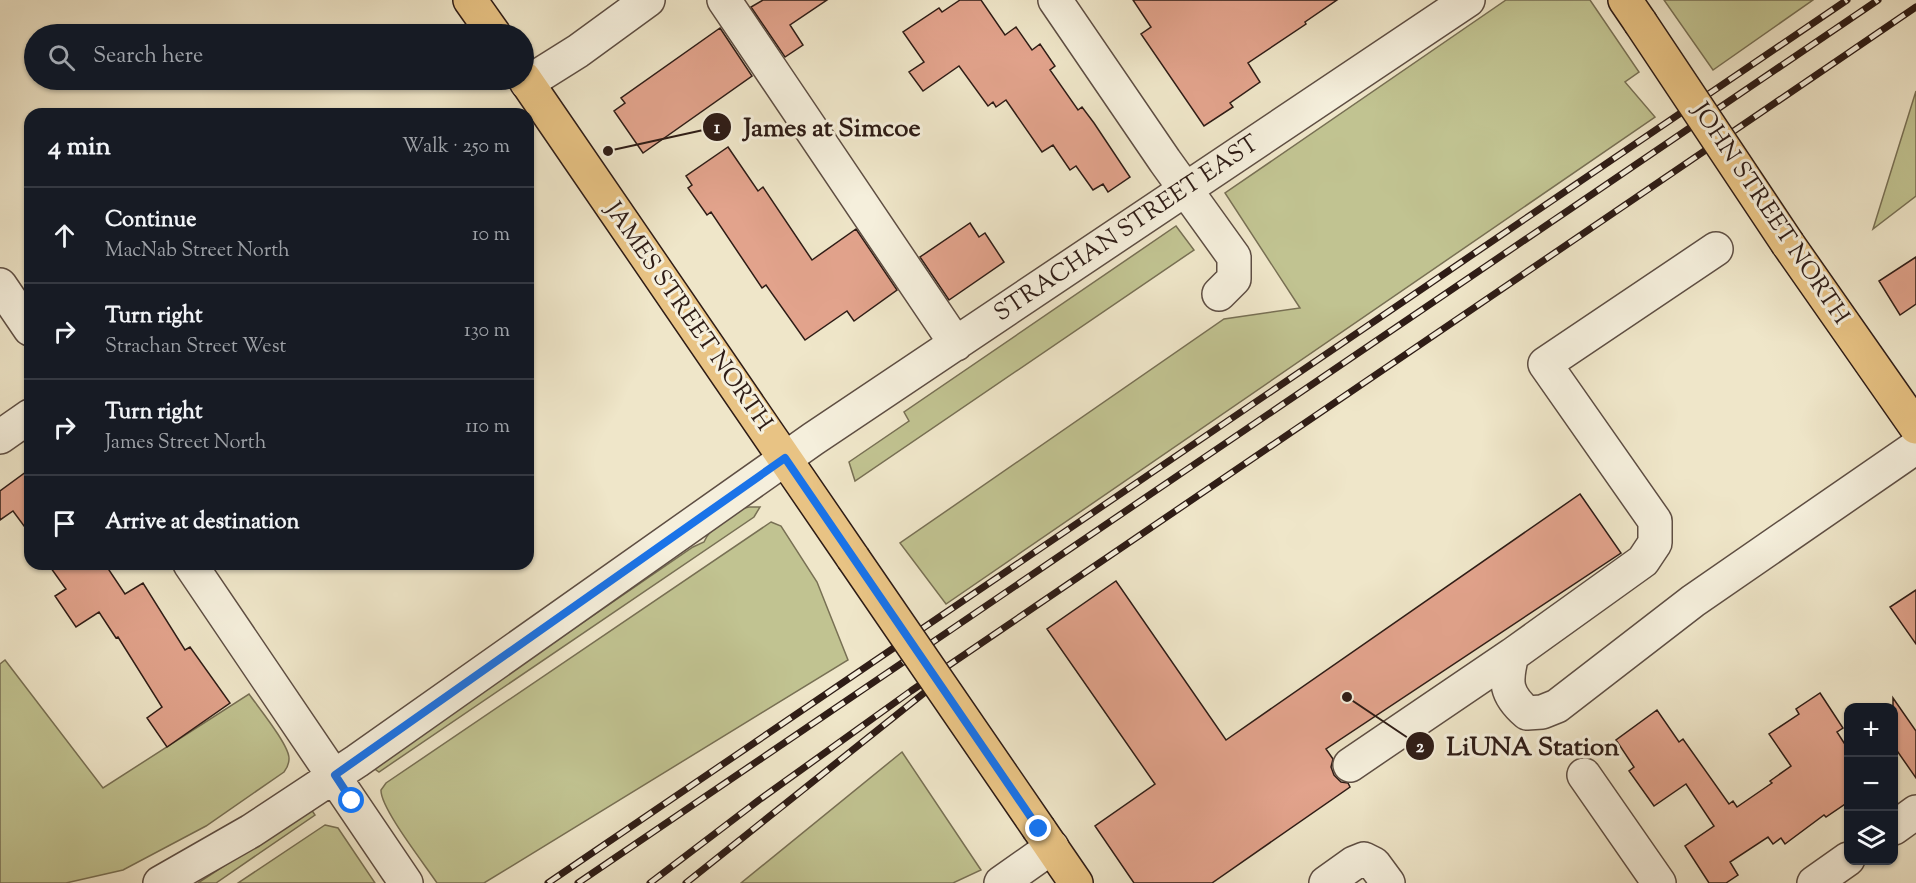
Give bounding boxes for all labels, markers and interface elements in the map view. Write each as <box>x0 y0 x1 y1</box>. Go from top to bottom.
search box <box>24 24 534 90</box>
icon: search <box>45 41 78 74</box>
text: Search here <box>93 41 203 73</box>
street label: JOHN STREET NORTH <box>1682 95 1857 332</box>
callout: James at Simcoe <box>702 105 933 149</box>
text: James at Simcoe <box>741 111 921 148</box>
text: 1 <box>714 116 721 142</box>
street label: STRACHAN STREET EAST <box>988 127 1266 331</box>
text: 4 min <box>48 129 111 166</box>
text: Walk · 250 m <box>402 133 510 162</box>
street label: JAMES STREET NORTH <box>595 194 780 438</box>
text: Continue <box>105 205 196 237</box>
icon: ahead <box>48 219 81 252</box>
text: 10 m <box>472 221 510 250</box>
text: MacNab Street North <box>105 237 290 266</box>
text: Turn right <box>105 301 202 333</box>
icon: right <box>48 315 81 348</box>
text: 130 m <box>464 317 510 346</box>
text: Strachan Street West <box>105 333 286 362</box>
text: Turn right <box>105 397 202 429</box>
icon: right <box>48 411 81 444</box>
text: 110 m <box>465 413 510 442</box>
text: James Street North <box>105 429 266 458</box>
icon: arrive <box>48 507 81 540</box>
text: Arrive at destination <box>105 507 300 539</box>
map controls <box>1844 703 1898 865</box>
button: + <box>1844 703 1898 757</box>
callout: LiUNA Station <box>1405 724 1632 768</box>
text: LiUNA Station <box>1446 730 1620 767</box>
text: 2 <box>1416 735 1425 761</box>
button: − <box>1844 757 1898 811</box>
route start <box>338 787 364 813</box>
button: layers <box>1844 811 1898 865</box>
route end <box>1025 815 1051 841</box>

